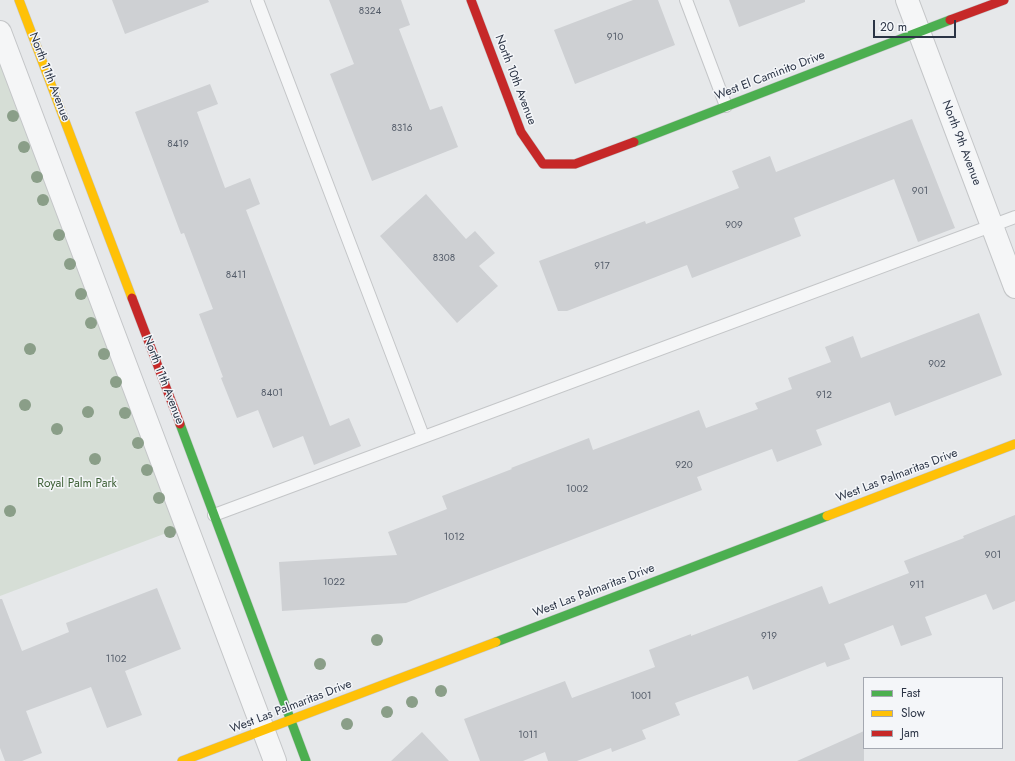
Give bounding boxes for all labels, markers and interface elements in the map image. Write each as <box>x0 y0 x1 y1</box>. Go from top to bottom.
house number: 8324 <box>359 6 381 18</box>
scale bar <box>875 12 958 38</box>
text: 20 m <box>880 18 907 36</box>
street label: North 11th Avenue <box>25 31 73 123</box>
house number: 910 <box>607 32 623 44</box>
street label: North 10th Avenue <box>491 33 539 127</box>
street label: West El Caminito Drive <box>713 48 827 104</box>
street label: North 9th Avenue <box>938 98 984 188</box>
house number: 8316 <box>391 123 413 135</box>
house number: 8419 <box>167 139 189 151</box>
house number: 901 <box>912 186 928 198</box>
house number: 909 <box>725 220 743 232</box>
house number: 8308 <box>433 253 455 265</box>
house number: 917 <box>594 261 610 273</box>
house number: 8411 <box>226 270 246 282</box>
street label: North 11th Avenue <box>139 334 187 426</box>
house number: 902 <box>928 359 946 371</box>
house number: 8401 <box>261 388 283 400</box>
house number: 912 <box>816 390 832 402</box>
street label: West Las Palmaritas Drive <box>834 446 960 506</box>
house number: 920 <box>675 460 693 472</box>
park label: Royal Palm Park <box>37 477 117 491</box>
house number: 1002 <box>566 484 588 496</box>
house number: 1012 <box>444 532 464 544</box>
house number: 901 <box>985 550 1001 562</box>
street label: West Las Palmaritas Drive <box>531 561 657 621</box>
house number: 1022 <box>323 577 345 589</box>
house number: 911 <box>910 580 924 592</box>
house number: 919 <box>761 631 777 643</box>
house number: 1102 <box>106 654 126 666</box>
street label: West Las Palmaritas Drive <box>228 677 354 737</box>
legend <box>863 677 1003 749</box>
text: Fast <box>901 684 920 702</box>
house number: 1001 <box>631 691 651 703</box>
text: Slow <box>901 704 925 722</box>
text: Jam <box>901 724 919 742</box>
house number: 1011 <box>518 730 538 742</box>

